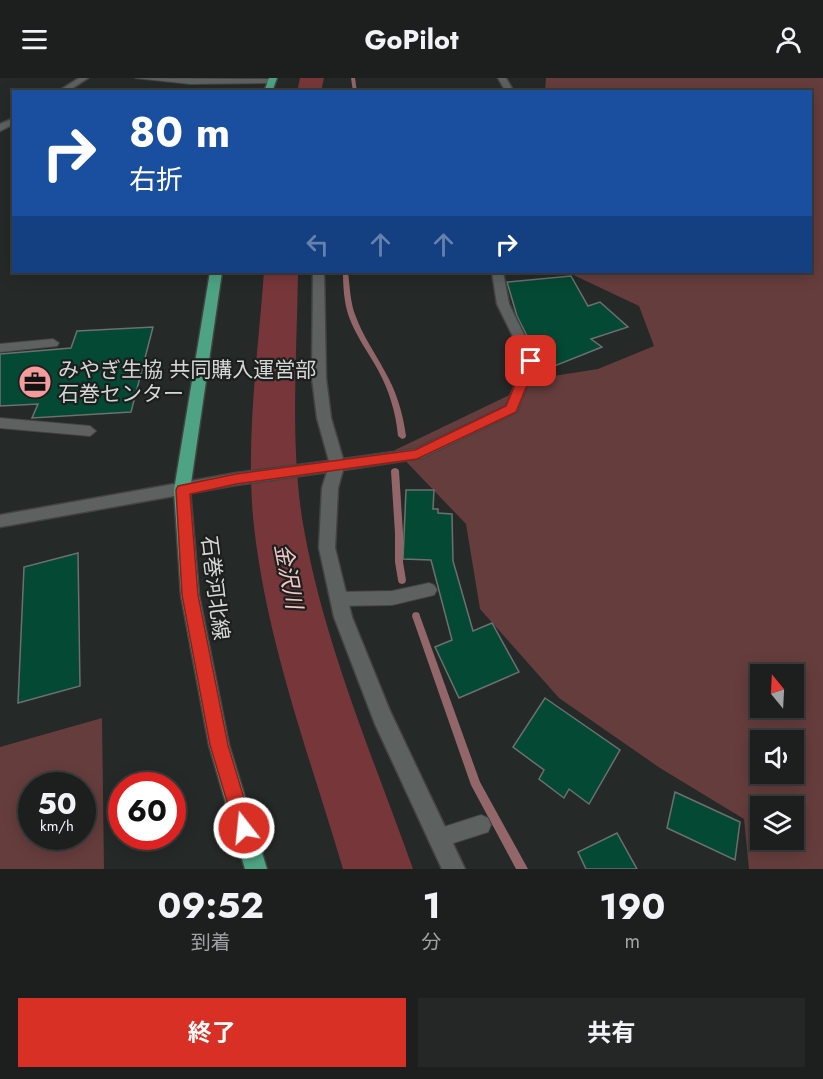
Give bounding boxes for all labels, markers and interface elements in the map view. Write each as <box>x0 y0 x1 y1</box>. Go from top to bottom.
text: GoPilot <box>365 20 459 59</box>
icon: menu <box>18 23 51 56</box>
icon: person <box>772 23 805 56</box>
text: 80 m <box>129 102 230 163</box>
icon: right <box>30 114 108 192</box>
text: 右折 <box>129 160 183 199</box>
icon: left <box>301 228 334 261</box>
icon: ahead <box>364 228 397 261</box>
icon: ahead <box>427 228 460 261</box>
icon: right <box>490 228 523 261</box>
pin <box>505 335 556 386</box>
icon: arrive <box>514 344 547 377</box>
place label: みやぎ生協 共同購入運営部 石巻センター <box>58 355 316 409</box>
office icon: みやぎ生協 共同購入運営部 石巻センター <box>17 364 53 400</box>
street label: 石巻河北線 <box>194 534 236 642</box>
water label: 金沢川 <box>267 541 311 613</box>
north arrow <box>750 664 804 718</box>
map controls <box>750 664 804 850</box>
button: sound <box>750 730 804 784</box>
speed limit sign: 60 <box>108 772 186 850</box>
text: 50 <box>37 782 77 825</box>
position arrow <box>212 796 276 860</box>
button: layers <box>750 796 804 850</box>
text: km/h <box>40 815 74 837</box>
text: 09:52 <box>158 879 264 931</box>
text: 1 <box>422 879 441 931</box>
text: 190 <box>599 880 665 932</box>
text: m <box>624 927 640 956</box>
text: 到着 <box>191 928 231 957</box>
text: 分 <box>422 928 442 957</box>
button: 終了 <box>18 998 406 1067</box>
button: 共有 <box>418 998 805 1067</box>

